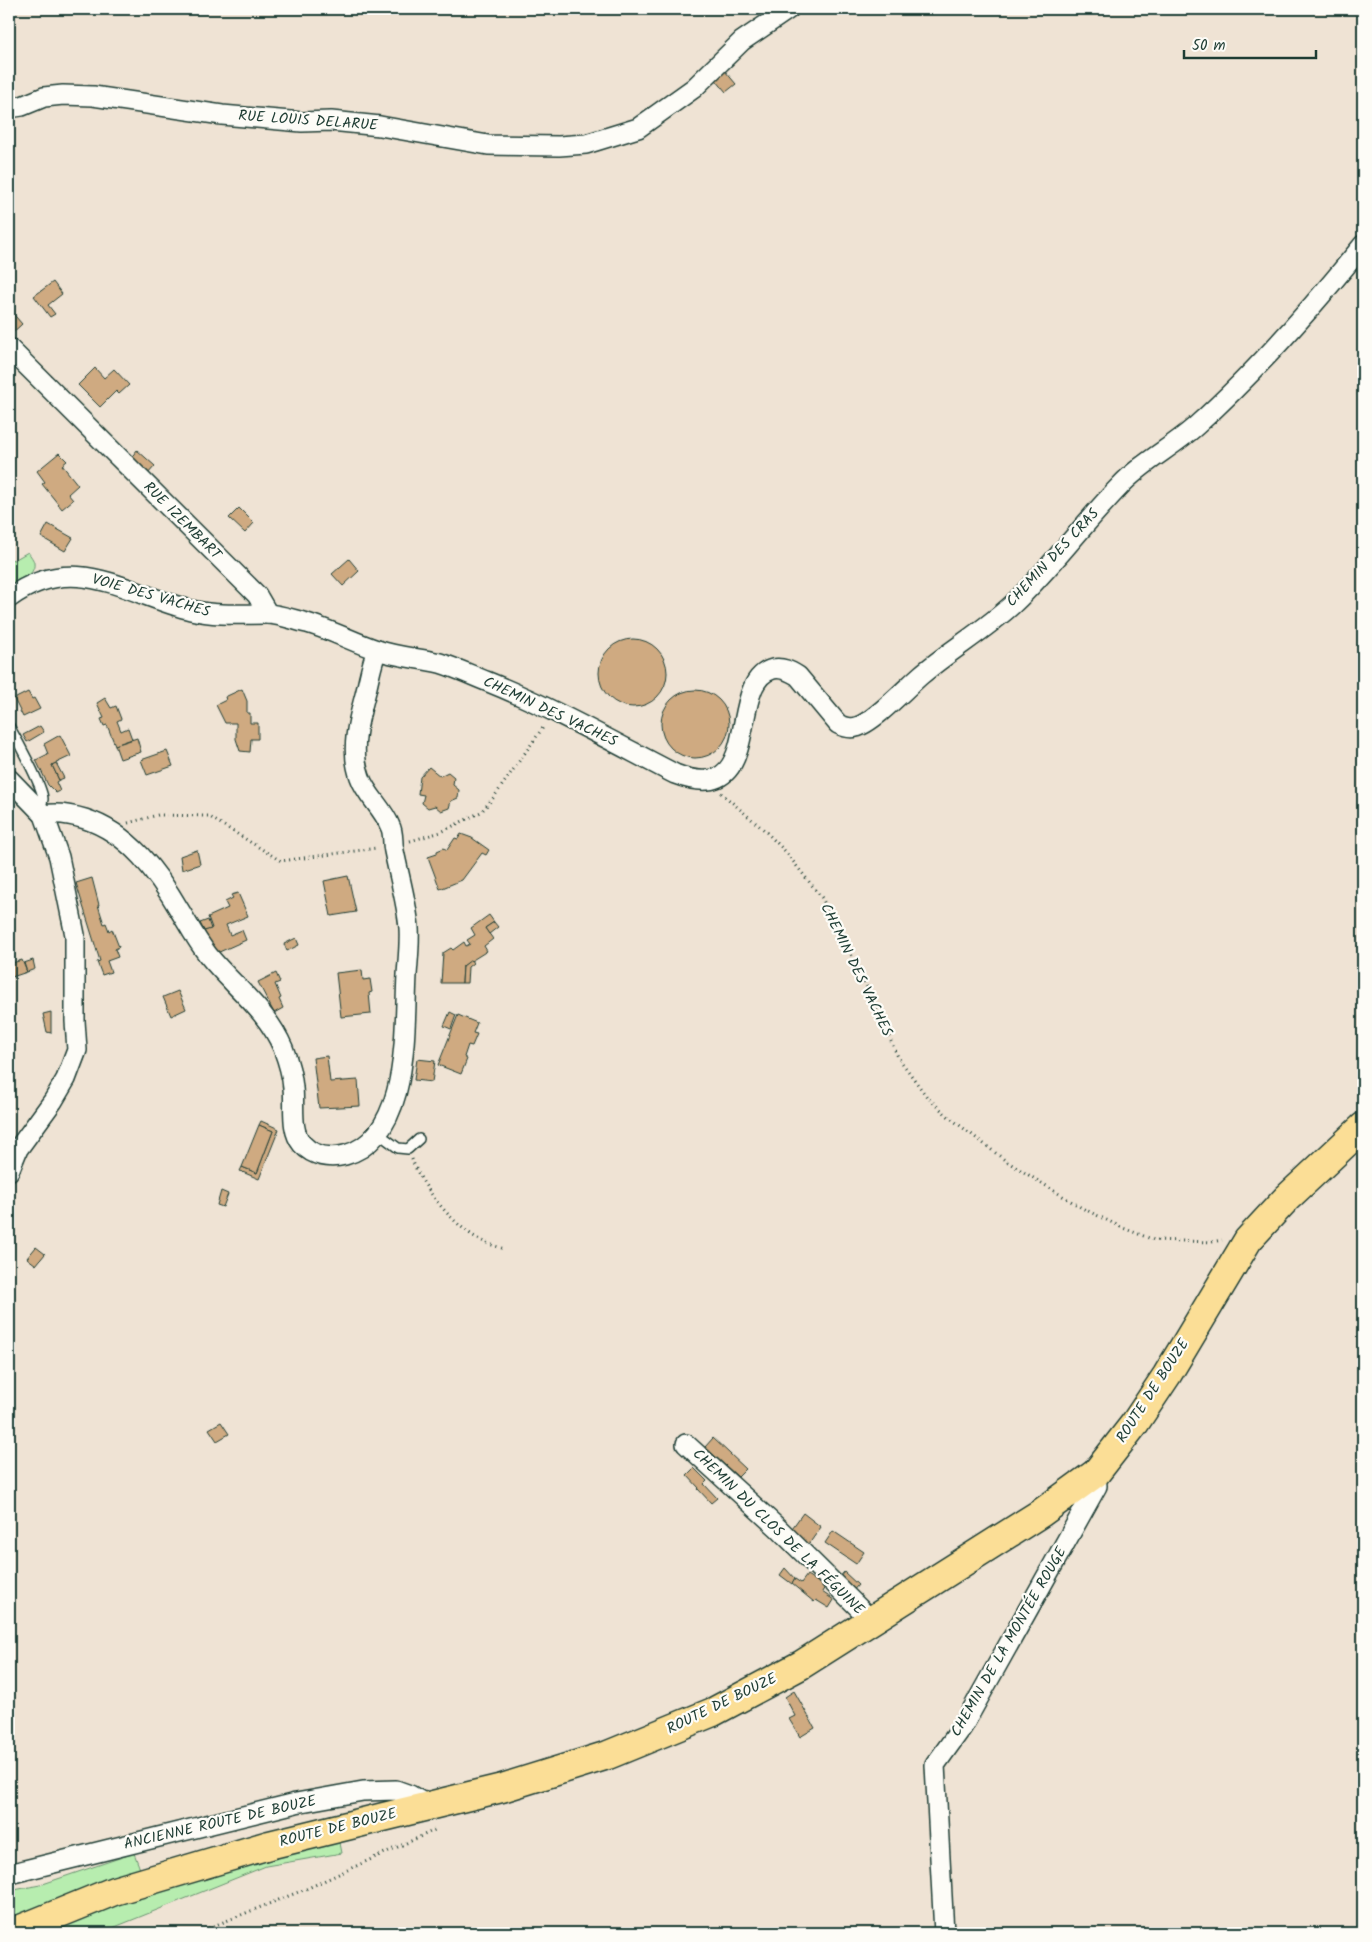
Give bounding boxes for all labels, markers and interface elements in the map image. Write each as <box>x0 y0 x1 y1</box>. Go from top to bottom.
scale bar <box>1184 28 1317 60</box>
text: 50 m <box>1192 34 1226 58</box>
street label: RUE LOUIS DELARUE <box>237 104 380 138</box>
street label: RUE IZEMBART <box>137 476 228 567</box>
street label: CHEMIN DES CRAS <box>1001 503 1105 613</box>
street label: VOIE DES VACHES <box>89 568 213 624</box>
street label: CHEMIN DES VACHES <box>479 670 621 754</box>
street label: CHEMIN DES VACHES <box>813 899 899 1041</box>
street label: ROUTE DE BOUZE <box>1110 1333 1196 1448</box>
street label: CHEMIN DU CLOS DE LA FÉGUINE <box>686 1443 871 1622</box>
street label: CHEMIN DE LA MONTÉE ROUGE <box>945 1541 1074 1741</box>
street label: ROUTE DE BOUZE <box>663 1666 782 1741</box>
street label: ANCIENNE ROUTE DE BOUZE <box>121 1789 320 1857</box>
street label: ROUTE DE BOUZE <box>277 1802 400 1854</box>

